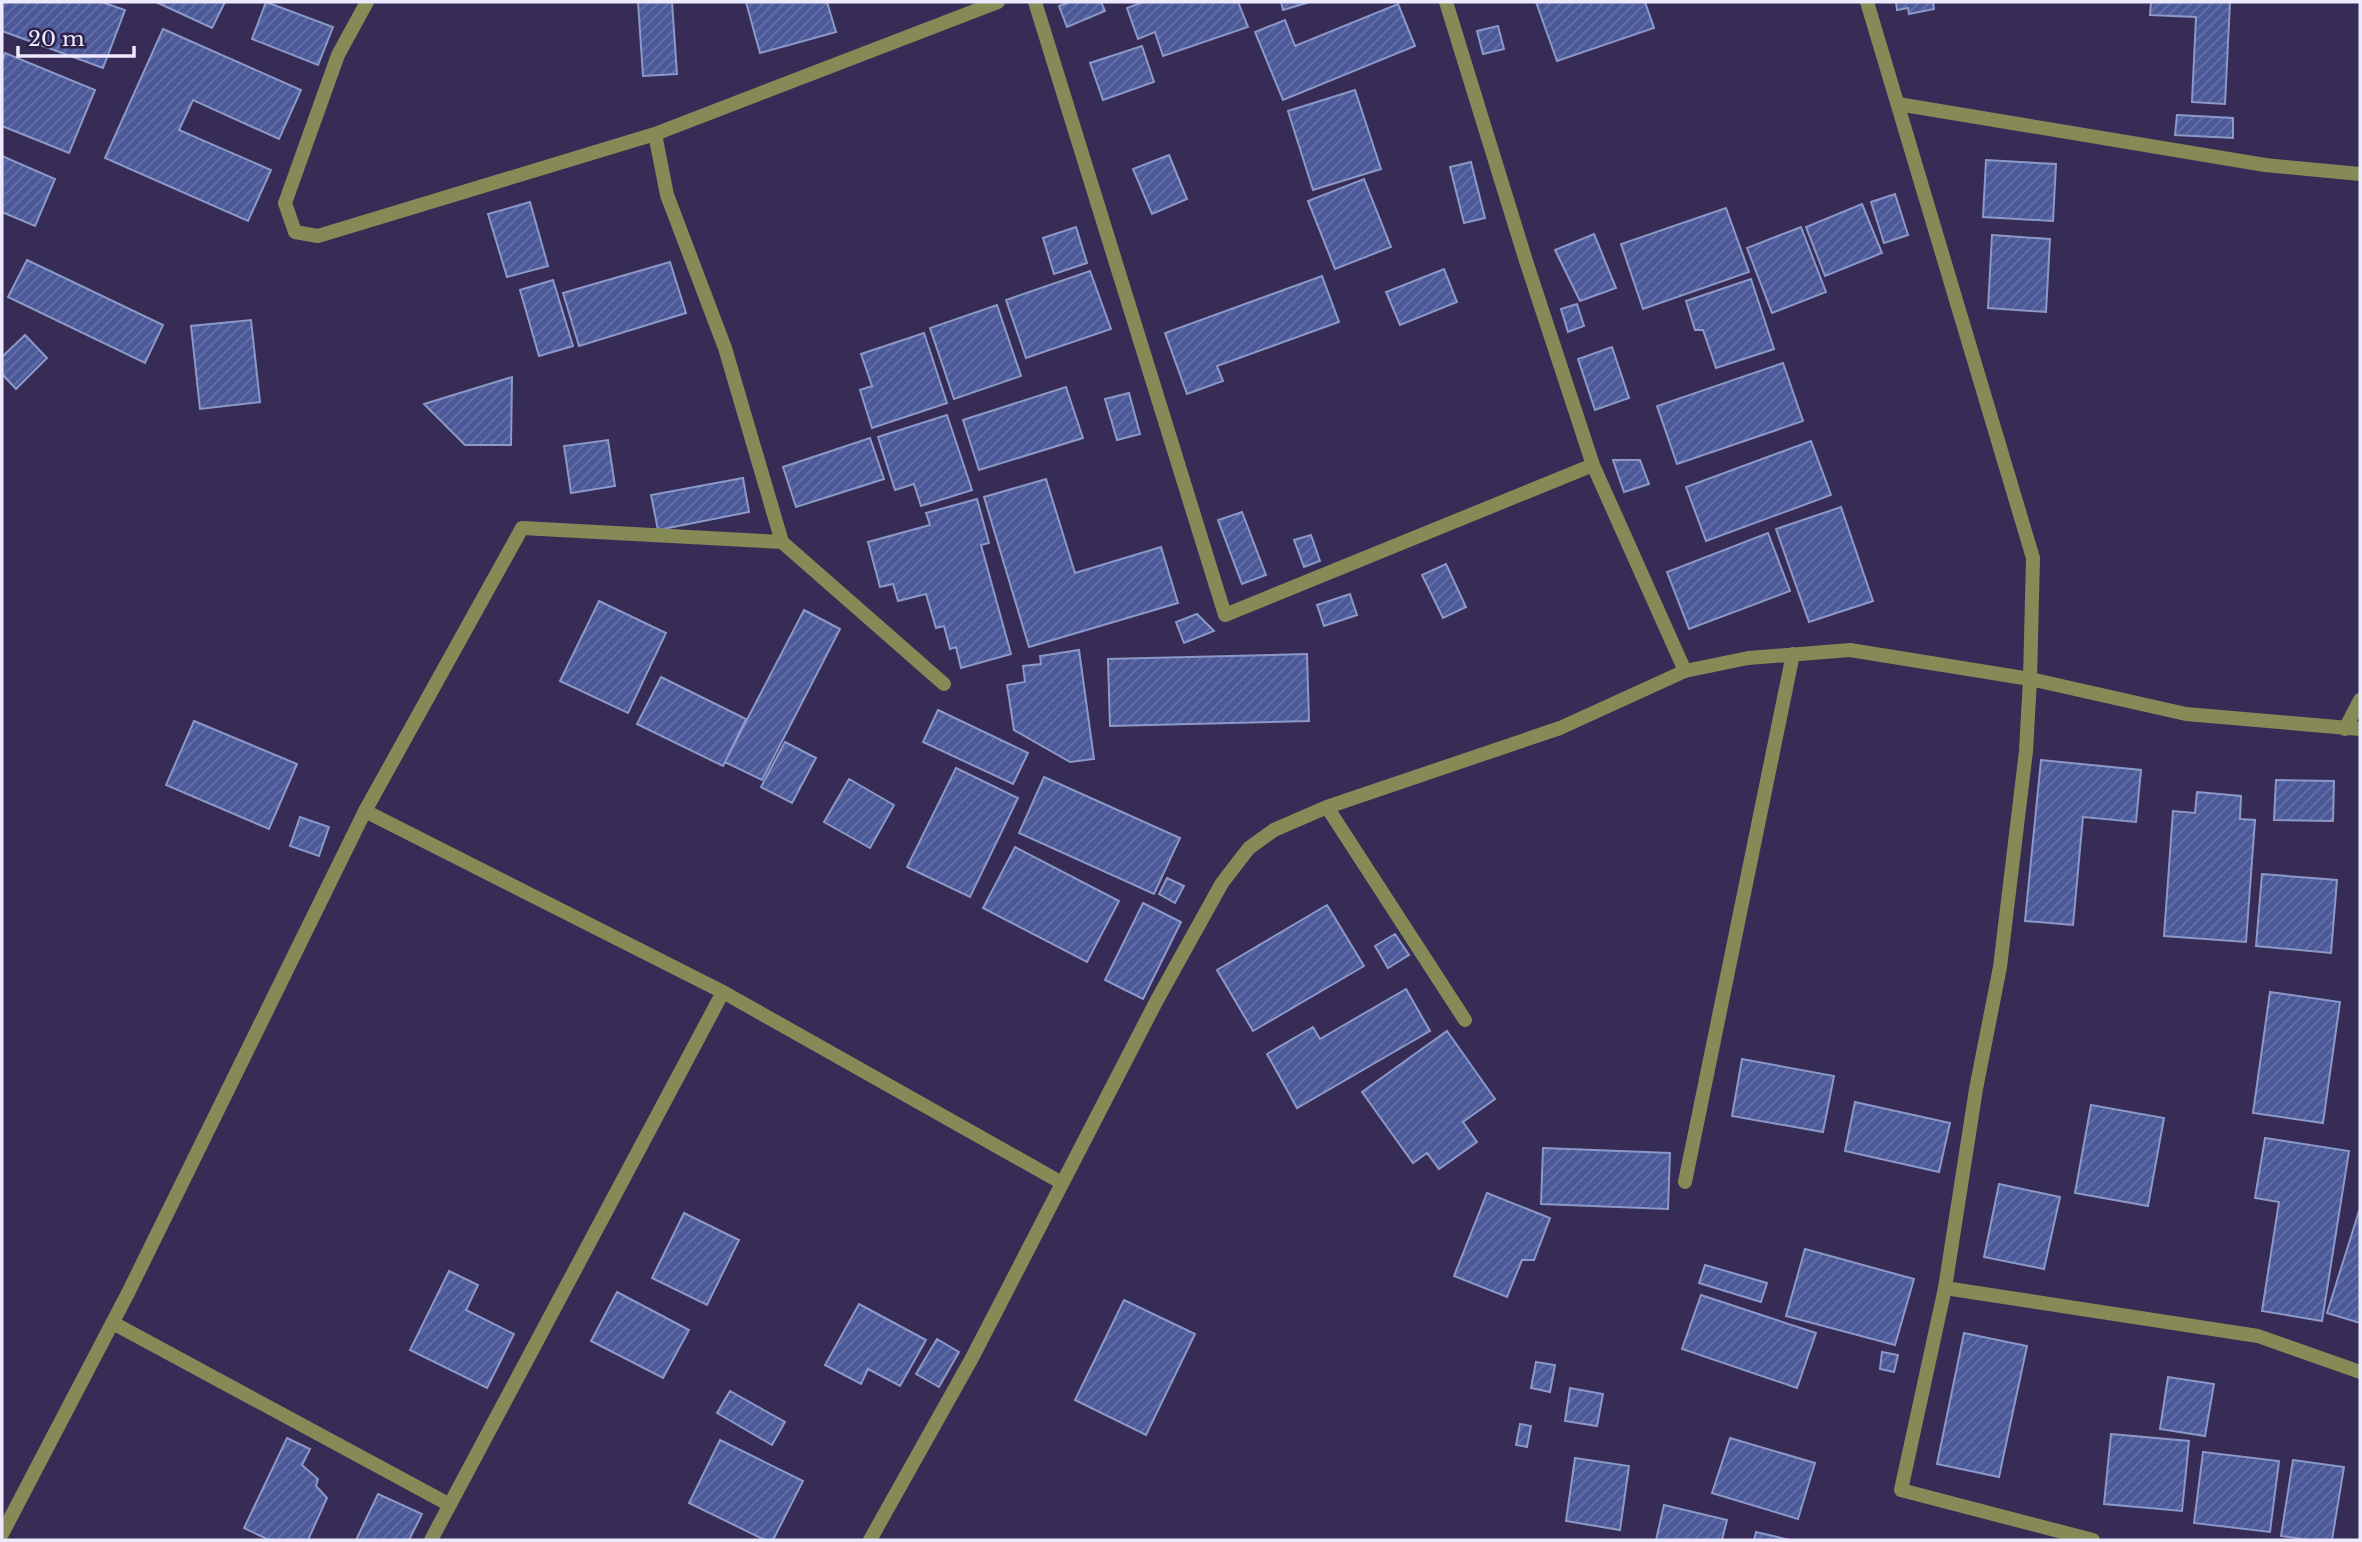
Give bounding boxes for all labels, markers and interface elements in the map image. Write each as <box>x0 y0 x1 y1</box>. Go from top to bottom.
scale bar <box>18 14 133 58</box>
text: 20 m <box>28 26 85 52</box>

